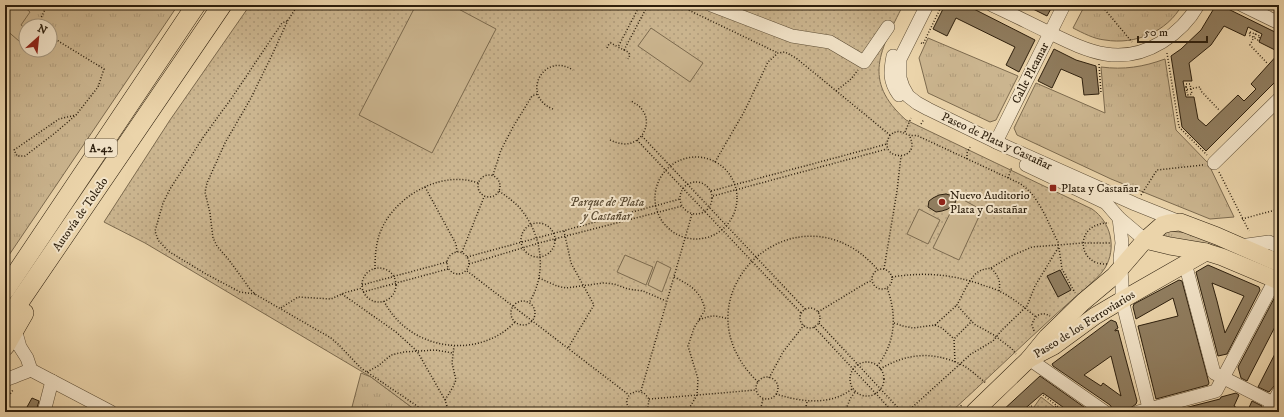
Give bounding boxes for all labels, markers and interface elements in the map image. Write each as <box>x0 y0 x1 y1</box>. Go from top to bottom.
north arrow <box>18 18 58 58</box>
scale bar <box>1138 18 1207 44</box>
text: N <box>35 22 49 38</box>
text: 50 m <box>1144 25 1168 40</box>
street label: Calle Pleamar <box>1009 40 1053 106</box>
street label: Paseo de Plata y Castañar <box>939 109 1055 174</box>
road number: A-42 <box>85 139 117 157</box>
street label: Autovía de Toledo <box>49 174 111 254</box>
place label: Plata y Castañar <box>1061 181 1139 196</box>
marker: Plata y Castañar <box>1048 183 1058 193</box>
place label: Nuevo Auditorio Plata y Castañar <box>950 188 1030 217</box>
park label: Parque de Plata y Castañar <box>570 195 644 224</box>
marker: Nuevo Auditorio Plata y Castañar <box>937 197 947 207</box>
street label: Paseo de los Ferroviarios <box>1031 287 1138 362</box>

